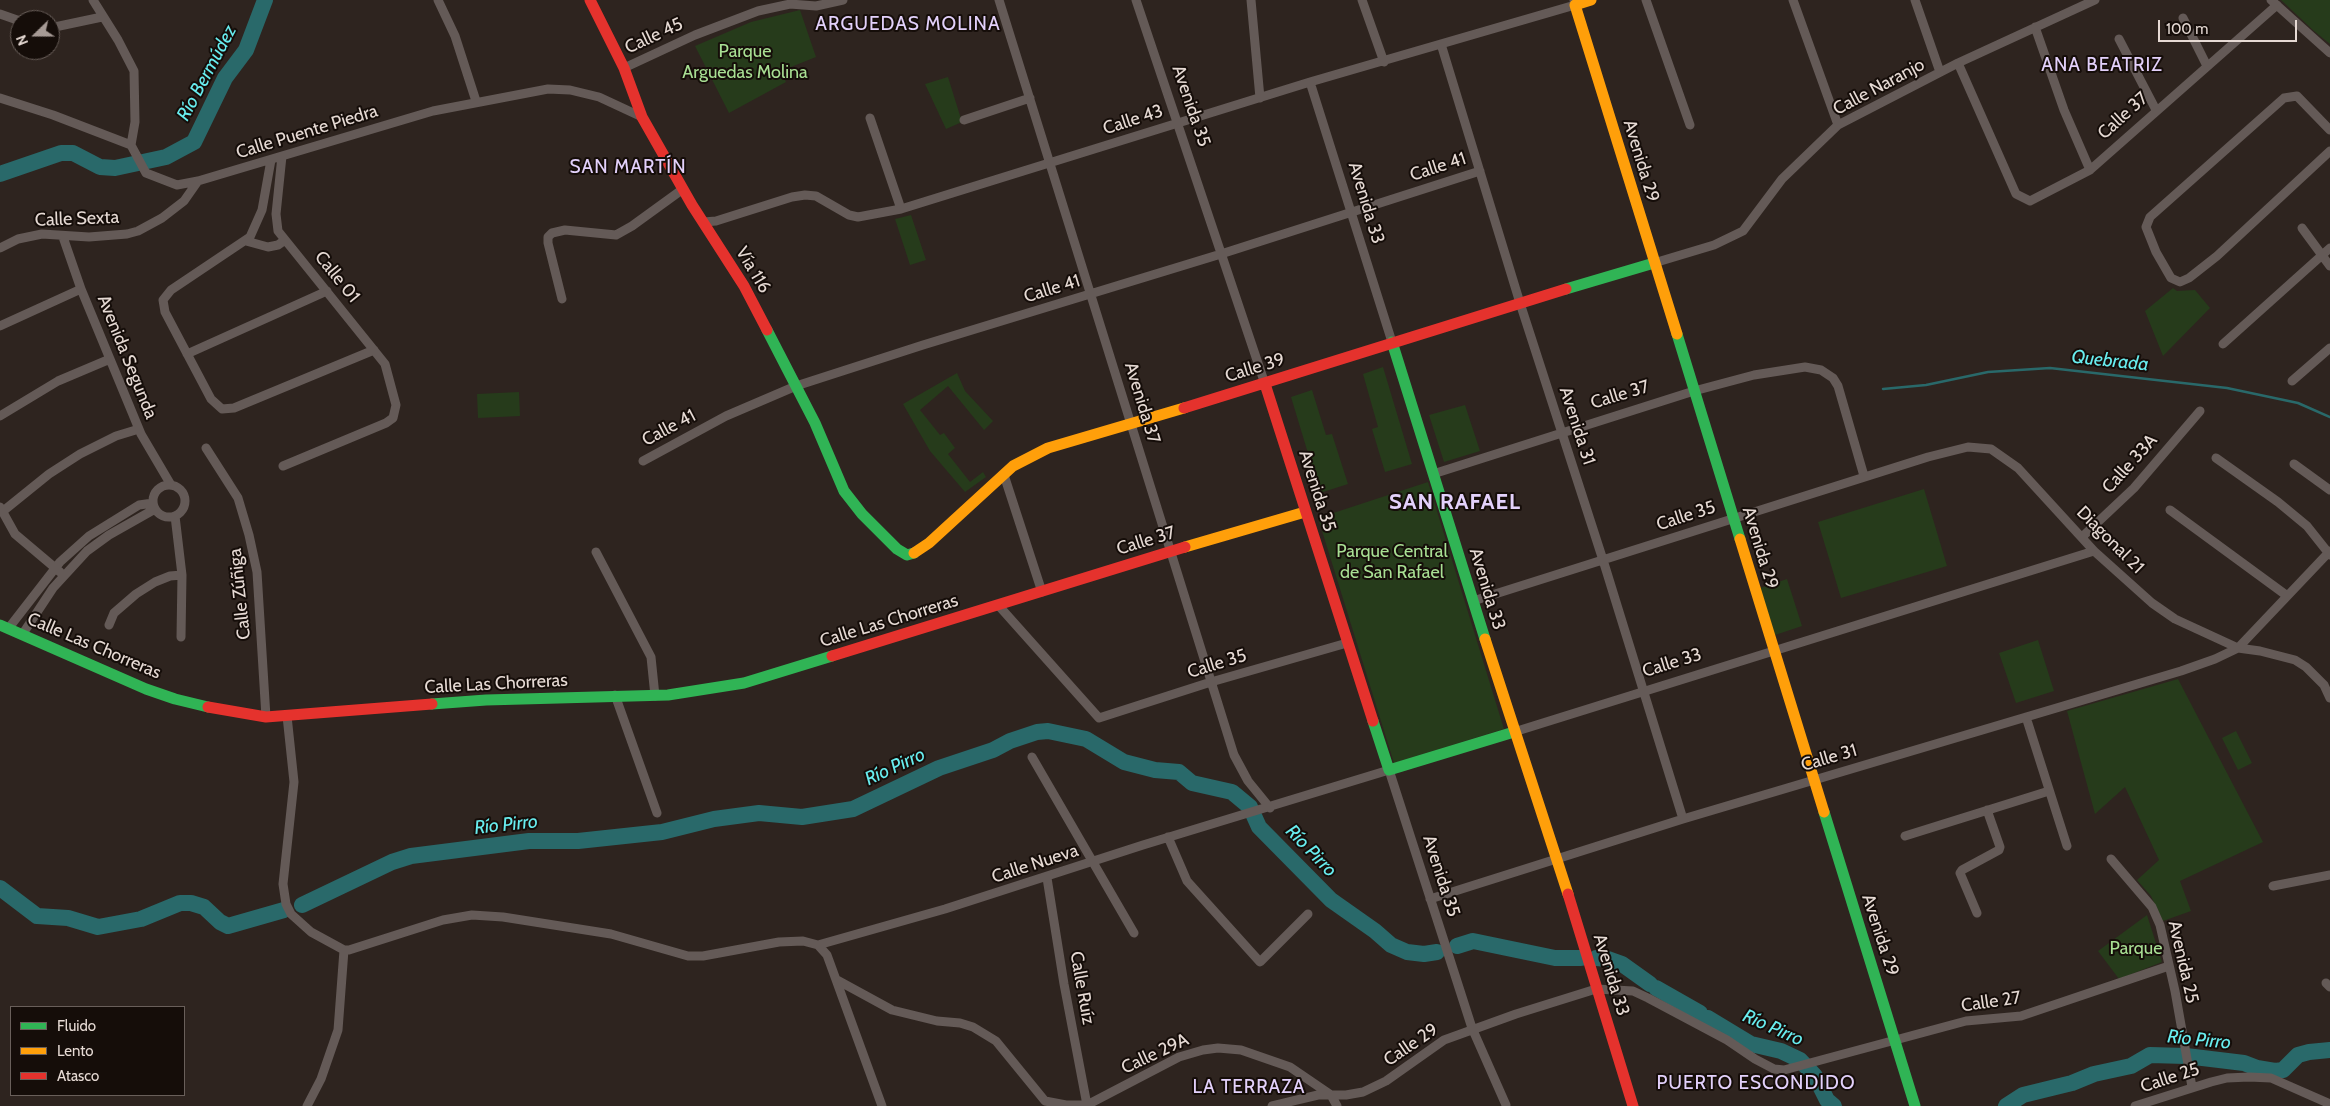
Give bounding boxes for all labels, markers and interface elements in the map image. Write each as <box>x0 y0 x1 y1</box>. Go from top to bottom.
north arrow <box>10 10 60 60</box>
scale bar <box>2160 10 2299 42</box>
street label: Calle 45 <box>622 13 686 59</box>
district label: ARGUEDAS MOLINA <box>813 13 1003 35</box>
text: 100 m <box>2166 20 2208 38</box>
water label: Río Bermúdez <box>172 21 242 125</box>
text: N <box>12 32 32 48</box>
park label: Parque Arguedas Molina <box>682 41 808 84</box>
street label: Calle Naranjo <box>1830 54 1928 120</box>
district label: ANA BEATRIZ <box>2040 54 2164 76</box>
street label: Avenida 35 <box>1167 63 1215 149</box>
street label: Calle 37 <box>2093 88 2153 144</box>
street label: Calle Puente Piedra <box>234 100 380 164</box>
street label: Calle 43 <box>1100 100 1166 140</box>
street label: Avenida 29 <box>1618 117 1664 205</box>
street label: Calle 41 <box>1407 148 1469 186</box>
district label: SAN MARTÍN <box>568 156 688 178</box>
street label: Avenida 33 <box>1343 159 1389 247</box>
street label: Calle Sexta <box>35 207 119 231</box>
street label: Vía 116 <box>731 243 775 297</box>
street label: Calle 01 <box>310 247 364 307</box>
street label: Calle 41 <box>1021 270 1083 308</box>
street label: Avenida Segunda <box>92 292 162 422</box>
water label: Quebrada <box>2070 346 2150 376</box>
street label: Calle 39 <box>1223 349 1287 387</box>
street label: Avenida 37 <box>1119 360 1165 446</box>
street label: Calle 37 <box>1588 376 1652 414</box>
street label: Avenida 31 <box>1554 384 1600 468</box>
street label: Calle 41 <box>638 405 700 451</box>
street label: Calle 33A <box>2098 430 2162 498</box>
street label: Avenida 35 <box>1294 448 1340 534</box>
district label: SAN RAFAEL <box>1388 490 1522 516</box>
street label: Calle 35 <box>1654 496 1718 536</box>
street label: Diagonal 21 <box>2072 502 2148 578</box>
street label: Avenida 29 <box>1737 504 1783 592</box>
street label: Calle 37 <box>1114 522 1178 560</box>
park label: Parque Central de San Rafael <box>1336 541 1448 584</box>
street label: Avenida 33 <box>1464 545 1510 633</box>
street label: Calle Zúñiga <box>224 547 256 641</box>
street label: Calle Las Chorreras <box>817 590 961 652</box>
street label: Calle Las Chorreras <box>24 608 164 684</box>
street label: Calle 33 <box>1640 644 1704 682</box>
street label: Calle 35 <box>1185 645 1249 683</box>
street label: Calle Las Chorreras <box>424 669 568 699</box>
street label: Calle 31 <box>1799 740 1859 776</box>
water label: Río Pirro <box>861 743 929 791</box>
water label: Río Pirro <box>473 810 539 840</box>
water label: Río Pirro <box>1281 820 1341 882</box>
street label: Avenida 35 <box>1418 833 1464 919</box>
street label: Calle Nueva <box>989 840 1081 888</box>
street label: Avenida 29 <box>1857 891 1903 979</box>
street label: Avenida 25 <box>2163 919 2203 1005</box>
street label: Avenida 33 <box>1588 931 1634 1019</box>
park label: Parque <box>2110 938 2162 960</box>
street label: Calle Ruíz <box>1065 950 1099 1026</box>
street label: Calle 27 <box>1960 987 2022 1017</box>
water label: Río Pirro <box>1739 1005 1807 1051</box>
legend <box>10 1006 185 1096</box>
text: Fluido <box>57 1017 96 1035</box>
street label: Calle 29 <box>1380 1019 1442 1071</box>
water label: Río Pirro <box>2166 1025 2232 1055</box>
street label: Calle 29A <box>1118 1029 1192 1079</box>
text: Lento <box>57 1042 94 1060</box>
street label: Calle 25 <box>2138 1058 2202 1098</box>
text: Atasco <box>57 1067 99 1085</box>
district label: PUERTO ESCONDIDO <box>1654 1072 1858 1094</box>
district label: LA TERRAZA <box>1191 1076 1307 1098</box>

